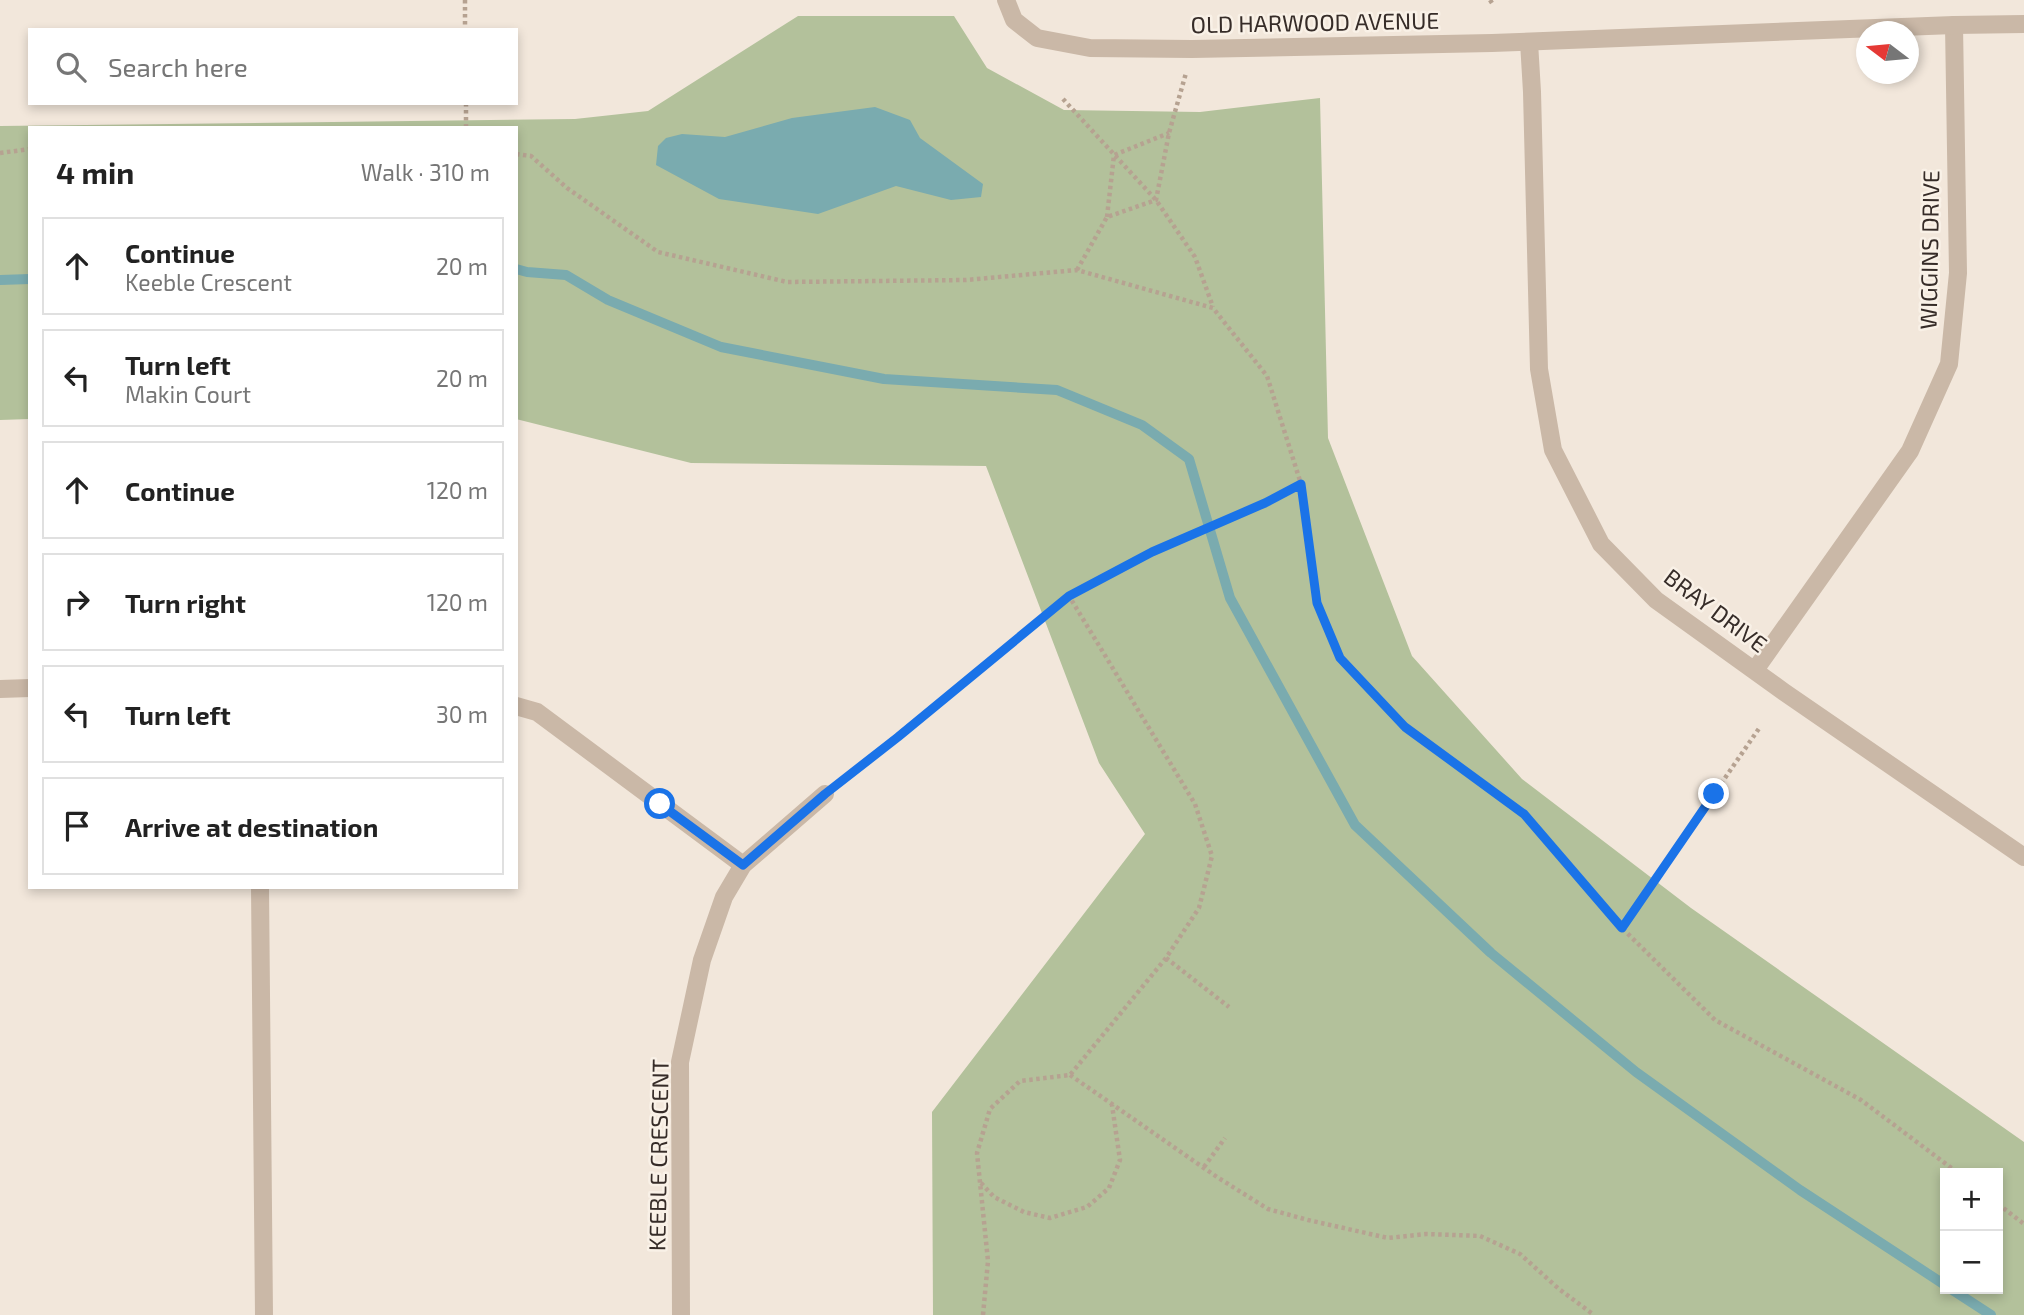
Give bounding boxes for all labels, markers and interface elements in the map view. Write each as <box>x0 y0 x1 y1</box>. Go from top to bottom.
street label: OLD HARWOOD AVENUE <box>1190 6 1440 38</box>
north arrow <box>1856 21 1919 84</box>
search box <box>28 28 518 105</box>
icon: search <box>52 48 90 86</box>
text: Search here <box>108 51 248 82</box>
text: 4 min <box>56 154 134 190</box>
text: Walk · 310 m <box>361 158 490 186</box>
street label: WIGGINS DRIVE <box>1914 170 1944 330</box>
text: Continue <box>125 237 235 268</box>
icon: ahead <box>58 247 96 285</box>
text: 20 m <box>436 252 488 280</box>
text: Keeble Crescent <box>125 268 292 296</box>
text: Turn left <box>125 349 231 380</box>
icon: left <box>58 359 96 397</box>
text: 20 m <box>436 364 488 392</box>
text: Makin Court <box>125 380 251 408</box>
icon: ahead <box>58 471 96 509</box>
text: Continue <box>125 475 235 506</box>
text: 120 m <box>427 476 488 504</box>
street label: BRAY DRIVE <box>1659 562 1773 658</box>
icon: right <box>58 583 96 621</box>
text: Turn right <box>125 587 246 618</box>
text: 120 m <box>427 588 488 616</box>
icon: left <box>58 695 96 733</box>
text: Turn left <box>125 699 231 730</box>
text: 30 m <box>436 700 488 728</box>
route end <box>1698 778 1729 809</box>
route start <box>644 788 675 819</box>
icon: arrive <box>58 807 96 845</box>
text: Arrive at destination <box>125 811 378 842</box>
street label: KEEBLE CRESCENT <box>642 1059 674 1251</box>
map controls <box>1940 1168 2003 1294</box>
button: + <box>1940 1168 2003 1231</box>
button: − <box>1940 1231 2003 1294</box>

